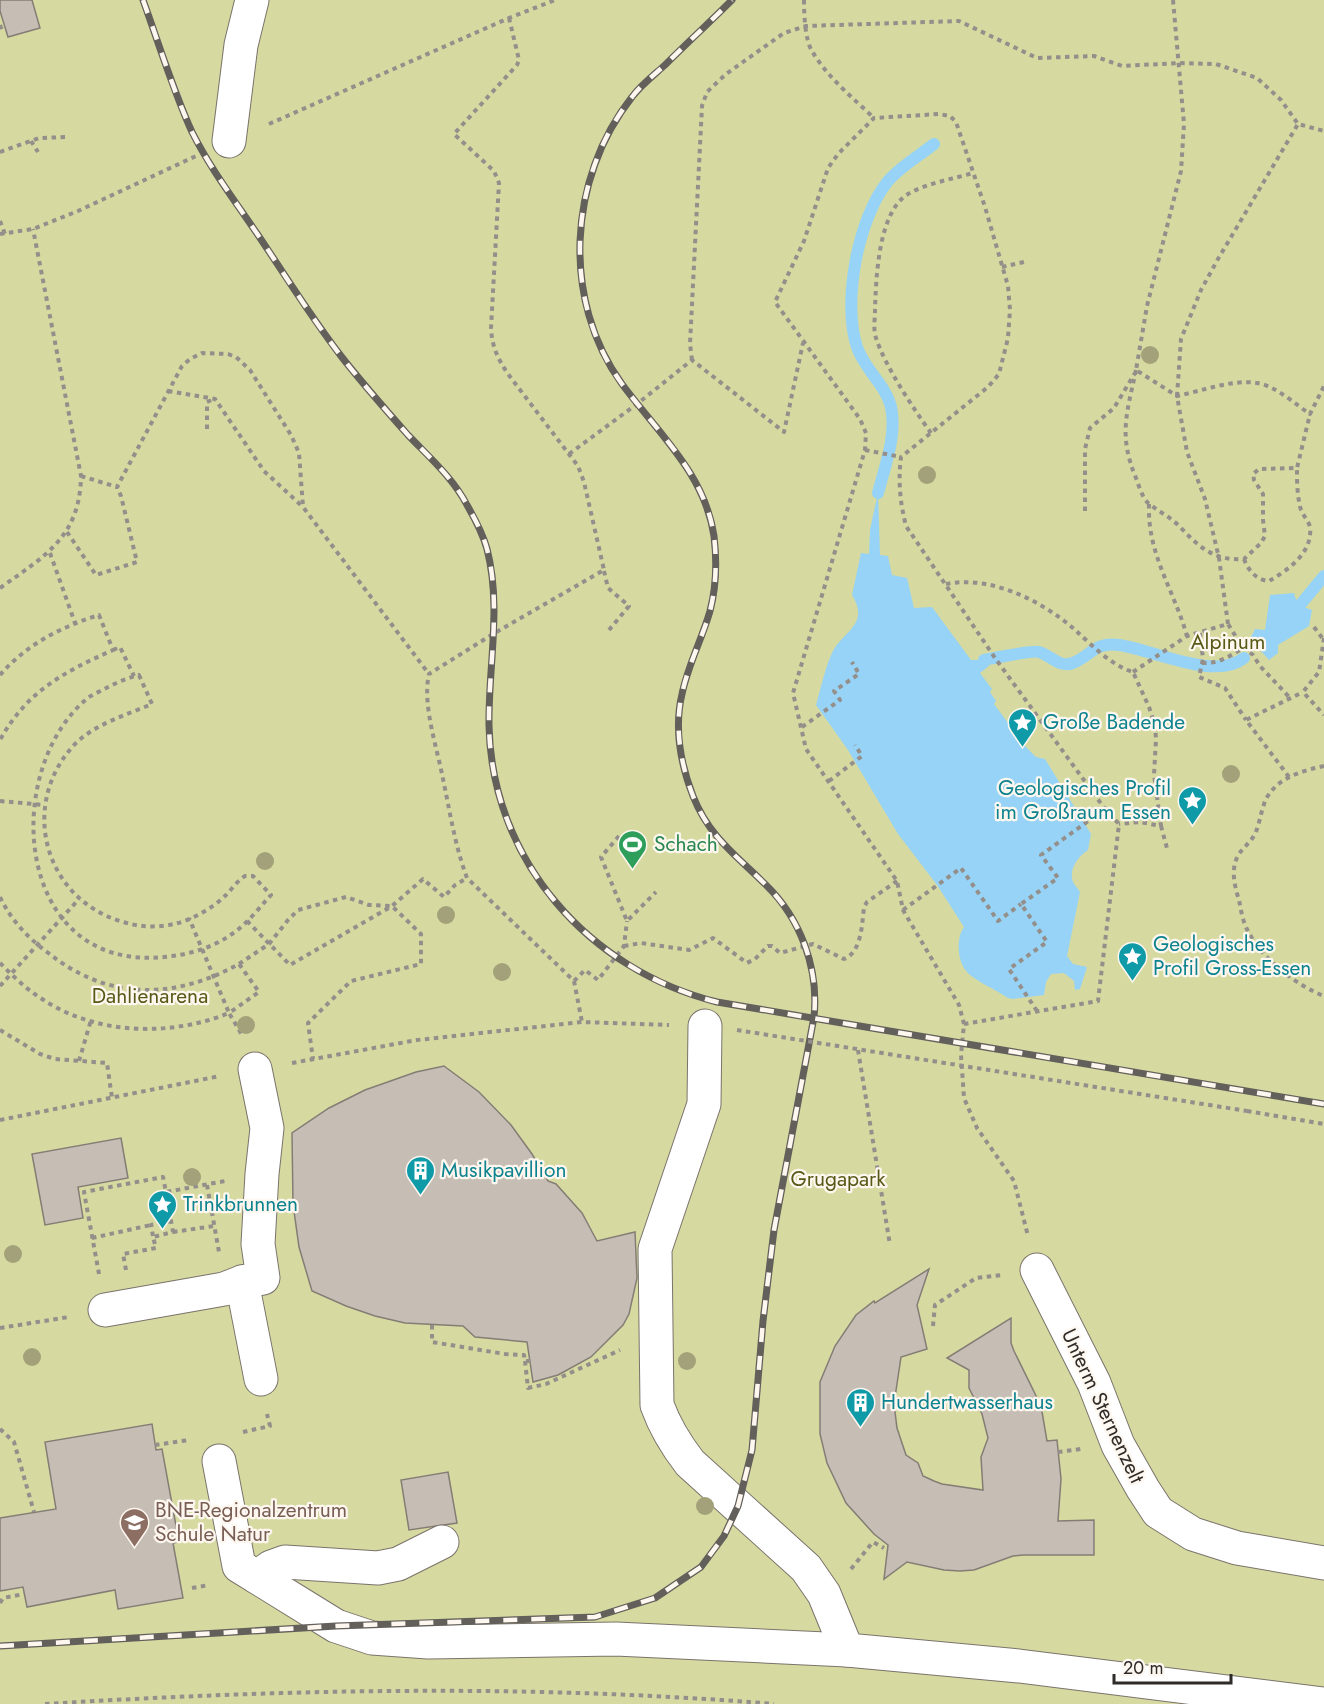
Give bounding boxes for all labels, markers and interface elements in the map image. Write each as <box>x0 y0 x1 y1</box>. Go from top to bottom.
park label: Alpinum <box>1191 627 1265 657</box>
place icon: Große Badende <box>1006 706 1038 748</box>
place label: Große Badende <box>1043 707 1185 737</box>
place label: Geologisches Profil im Großraum Essen <box>995 773 1171 827</box>
place icon: Geologisches Profil im Großraum Essen <box>1176 784 1208 826</box>
sports icon: Schach <box>617 828 649 870</box>
place label: Schach <box>654 829 718 859</box>
place label: Geologisches Profil Gross-Essen <box>1153 929 1311 983</box>
place icon: Geologisches Profil Gross-Essen <box>1116 940 1148 982</box>
park label: Dahlienarena <box>92 981 208 1011</box>
building icon: Musikpavillion <box>404 1154 436 1196</box>
place label: Musikpavillion <box>441 1155 566 1185</box>
park label: Grugapark <box>790 1164 886 1194</box>
place icon: Trinkbrunnen <box>146 1188 178 1230</box>
place label: Trinkbrunnen <box>183 1189 298 1219</box>
street label: Unterm Sternenzelt <box>1054 1324 1152 1488</box>
building icon: Hundertwasserhaus <box>844 1386 876 1428</box>
place label: Hundertwasserhaus <box>881 1387 1053 1417</box>
place label: BNE-Regionalzentrum Schule Natur <box>155 1495 347 1549</box>
school or university icon: BNE-Regionalzentrum Schule Natur <box>118 1506 150 1548</box>
scale bar <box>1114 1647 1231 1685</box>
text: 20 m <box>1123 1655 1163 1681</box>

